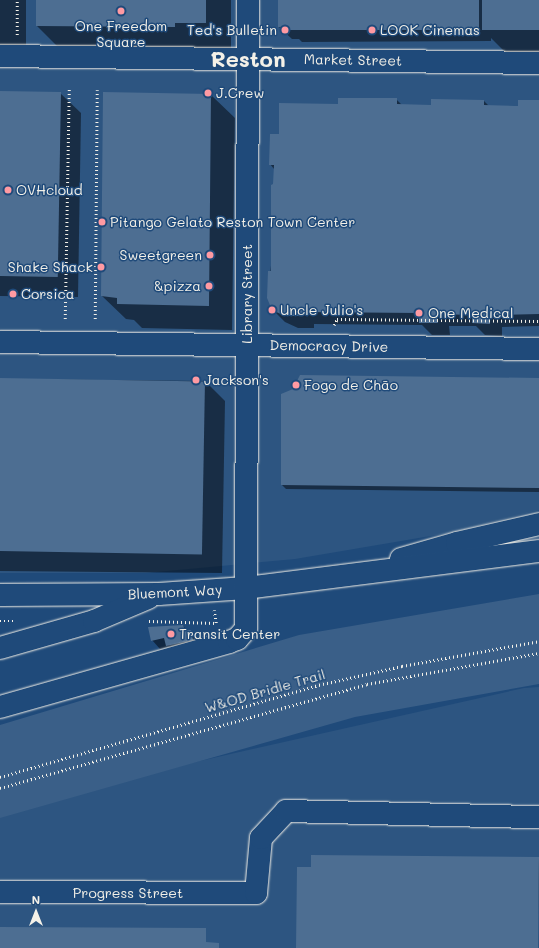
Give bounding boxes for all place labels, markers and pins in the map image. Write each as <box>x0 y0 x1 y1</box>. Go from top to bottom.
marker: One Freedom Square <box>116 6 126 16</box>
place label: One Freedom Square <box>75 18 167 50</box>
place label: Ted's Bulletin <box>187 22 277 38</box>
place label: LOOK Cinemas <box>380 22 480 38</box>
marker: Ted's Bulletin <box>280 25 290 35</box>
marker: LOOK Cinemas <box>367 25 377 35</box>
place label: J.Crew <box>216 85 264 101</box>
marker: J.Crew <box>203 88 213 98</box>
place label: OVHcloud <box>16 182 83 198</box>
marker: OVHcloud <box>3 185 13 195</box>
place label: Pitango Gelato Reston Town Center <box>110 214 355 230</box>
marker: Pitango Gelato Reston Town Center <box>97 217 107 227</box>
place label: Sweetgreen <box>120 247 202 263</box>
marker: Sweetgreen <box>205 250 215 260</box>
place label: Shake Shack <box>8 259 93 275</box>
marker: Shake Shack <box>96 262 106 272</box>
place label: &pizza <box>154 278 201 294</box>
marker: &pizza <box>204 281 214 291</box>
place label: Corsica <box>21 286 74 302</box>
marker: Corsica <box>8 289 18 299</box>
place label: Uncle Julio's <box>280 302 363 318</box>
marker: Uncle Julio's <box>267 305 277 315</box>
place label: One Medical <box>428 305 513 321</box>
marker: One Medical <box>413 307 425 319</box>
place label: Jackson's <box>204 372 269 388</box>
marker: Jackson's <box>191 375 201 385</box>
place label: Fogo de Chão <box>304 377 398 393</box>
marker: Fogo de Chão <box>291 380 301 390</box>
place label: Transit Center <box>179 626 280 642</box>
marker: Transit Center <box>166 629 176 639</box>

